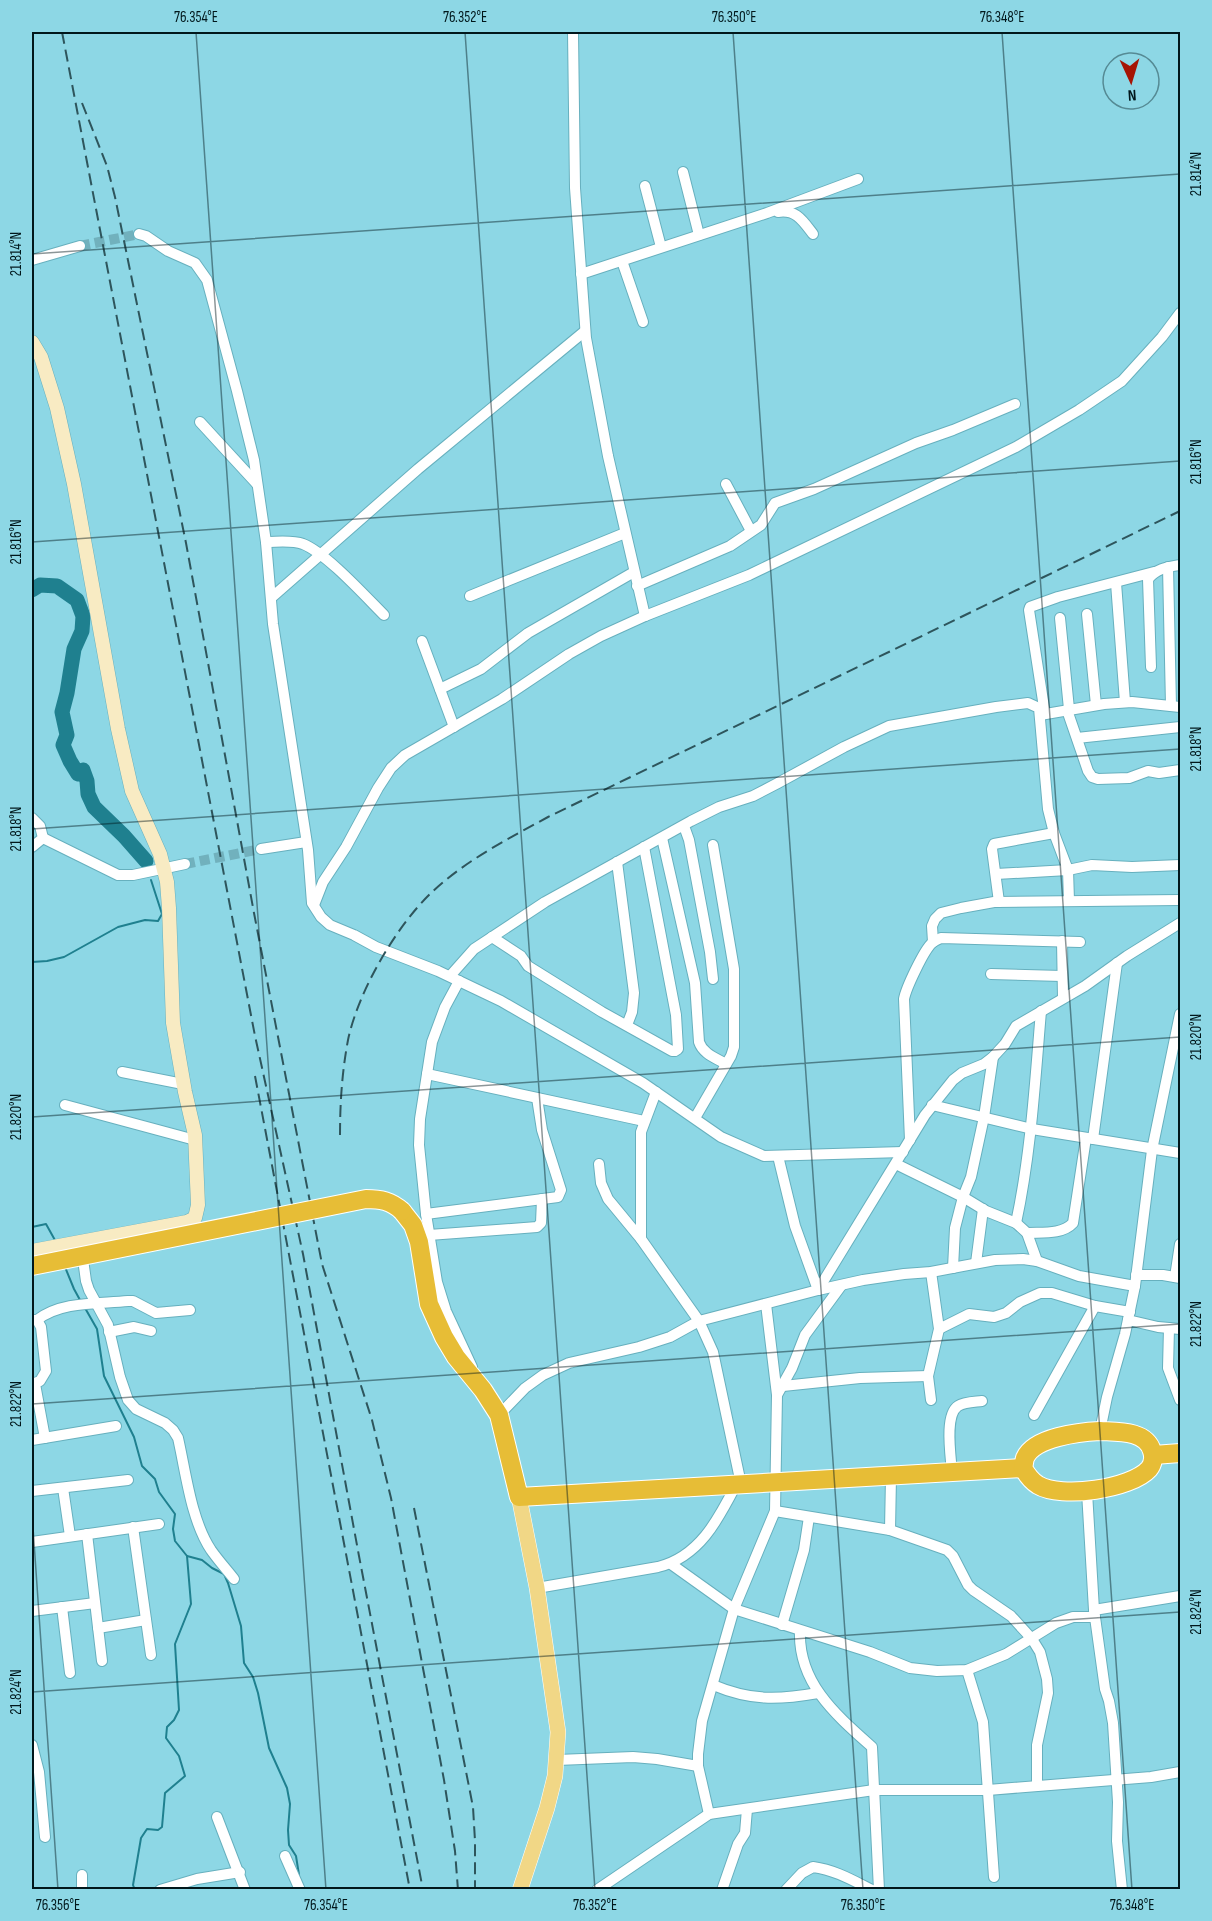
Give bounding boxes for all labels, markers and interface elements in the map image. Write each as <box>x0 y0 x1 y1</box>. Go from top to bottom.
text: 76.354°E <box>174 8 218 27</box>
text: 76.352°E <box>443 8 487 27</box>
text: 76.350°E <box>712 8 756 27</box>
text: 76.348°E <box>980 8 1024 27</box>
north arrow <box>1101 51 1161 111</box>
text: N <box>1127 85 1137 104</box>
text: 21.814°N <box>1187 152 1206 196</box>
text: 21.814°N <box>7 232 26 276</box>
text: 21.816°N <box>1187 439 1206 485</box>
text: 21.816°N <box>7 519 26 565</box>
text: 21.818°N <box>1187 727 1206 771</box>
text: 21.818°N <box>7 807 26 851</box>
text: 21.820°N <box>1187 1014 1206 1060</box>
text: 21.820°N <box>7 1094 26 1140</box>
text: 21.822°N <box>1187 1301 1206 1347</box>
text: 21.822°N <box>7 1381 26 1427</box>
text: 21.824°N <box>1187 1589 1206 1635</box>
text: 21.824°N <box>7 1669 26 1715</box>
text: 76.356°E <box>36 1896 80 1915</box>
text: 76.354°E <box>304 1896 348 1915</box>
text: 76.352°E <box>573 1896 617 1915</box>
text: 76.350°E <box>841 1896 885 1915</box>
text: 76.348°E <box>1110 1896 1154 1915</box>

